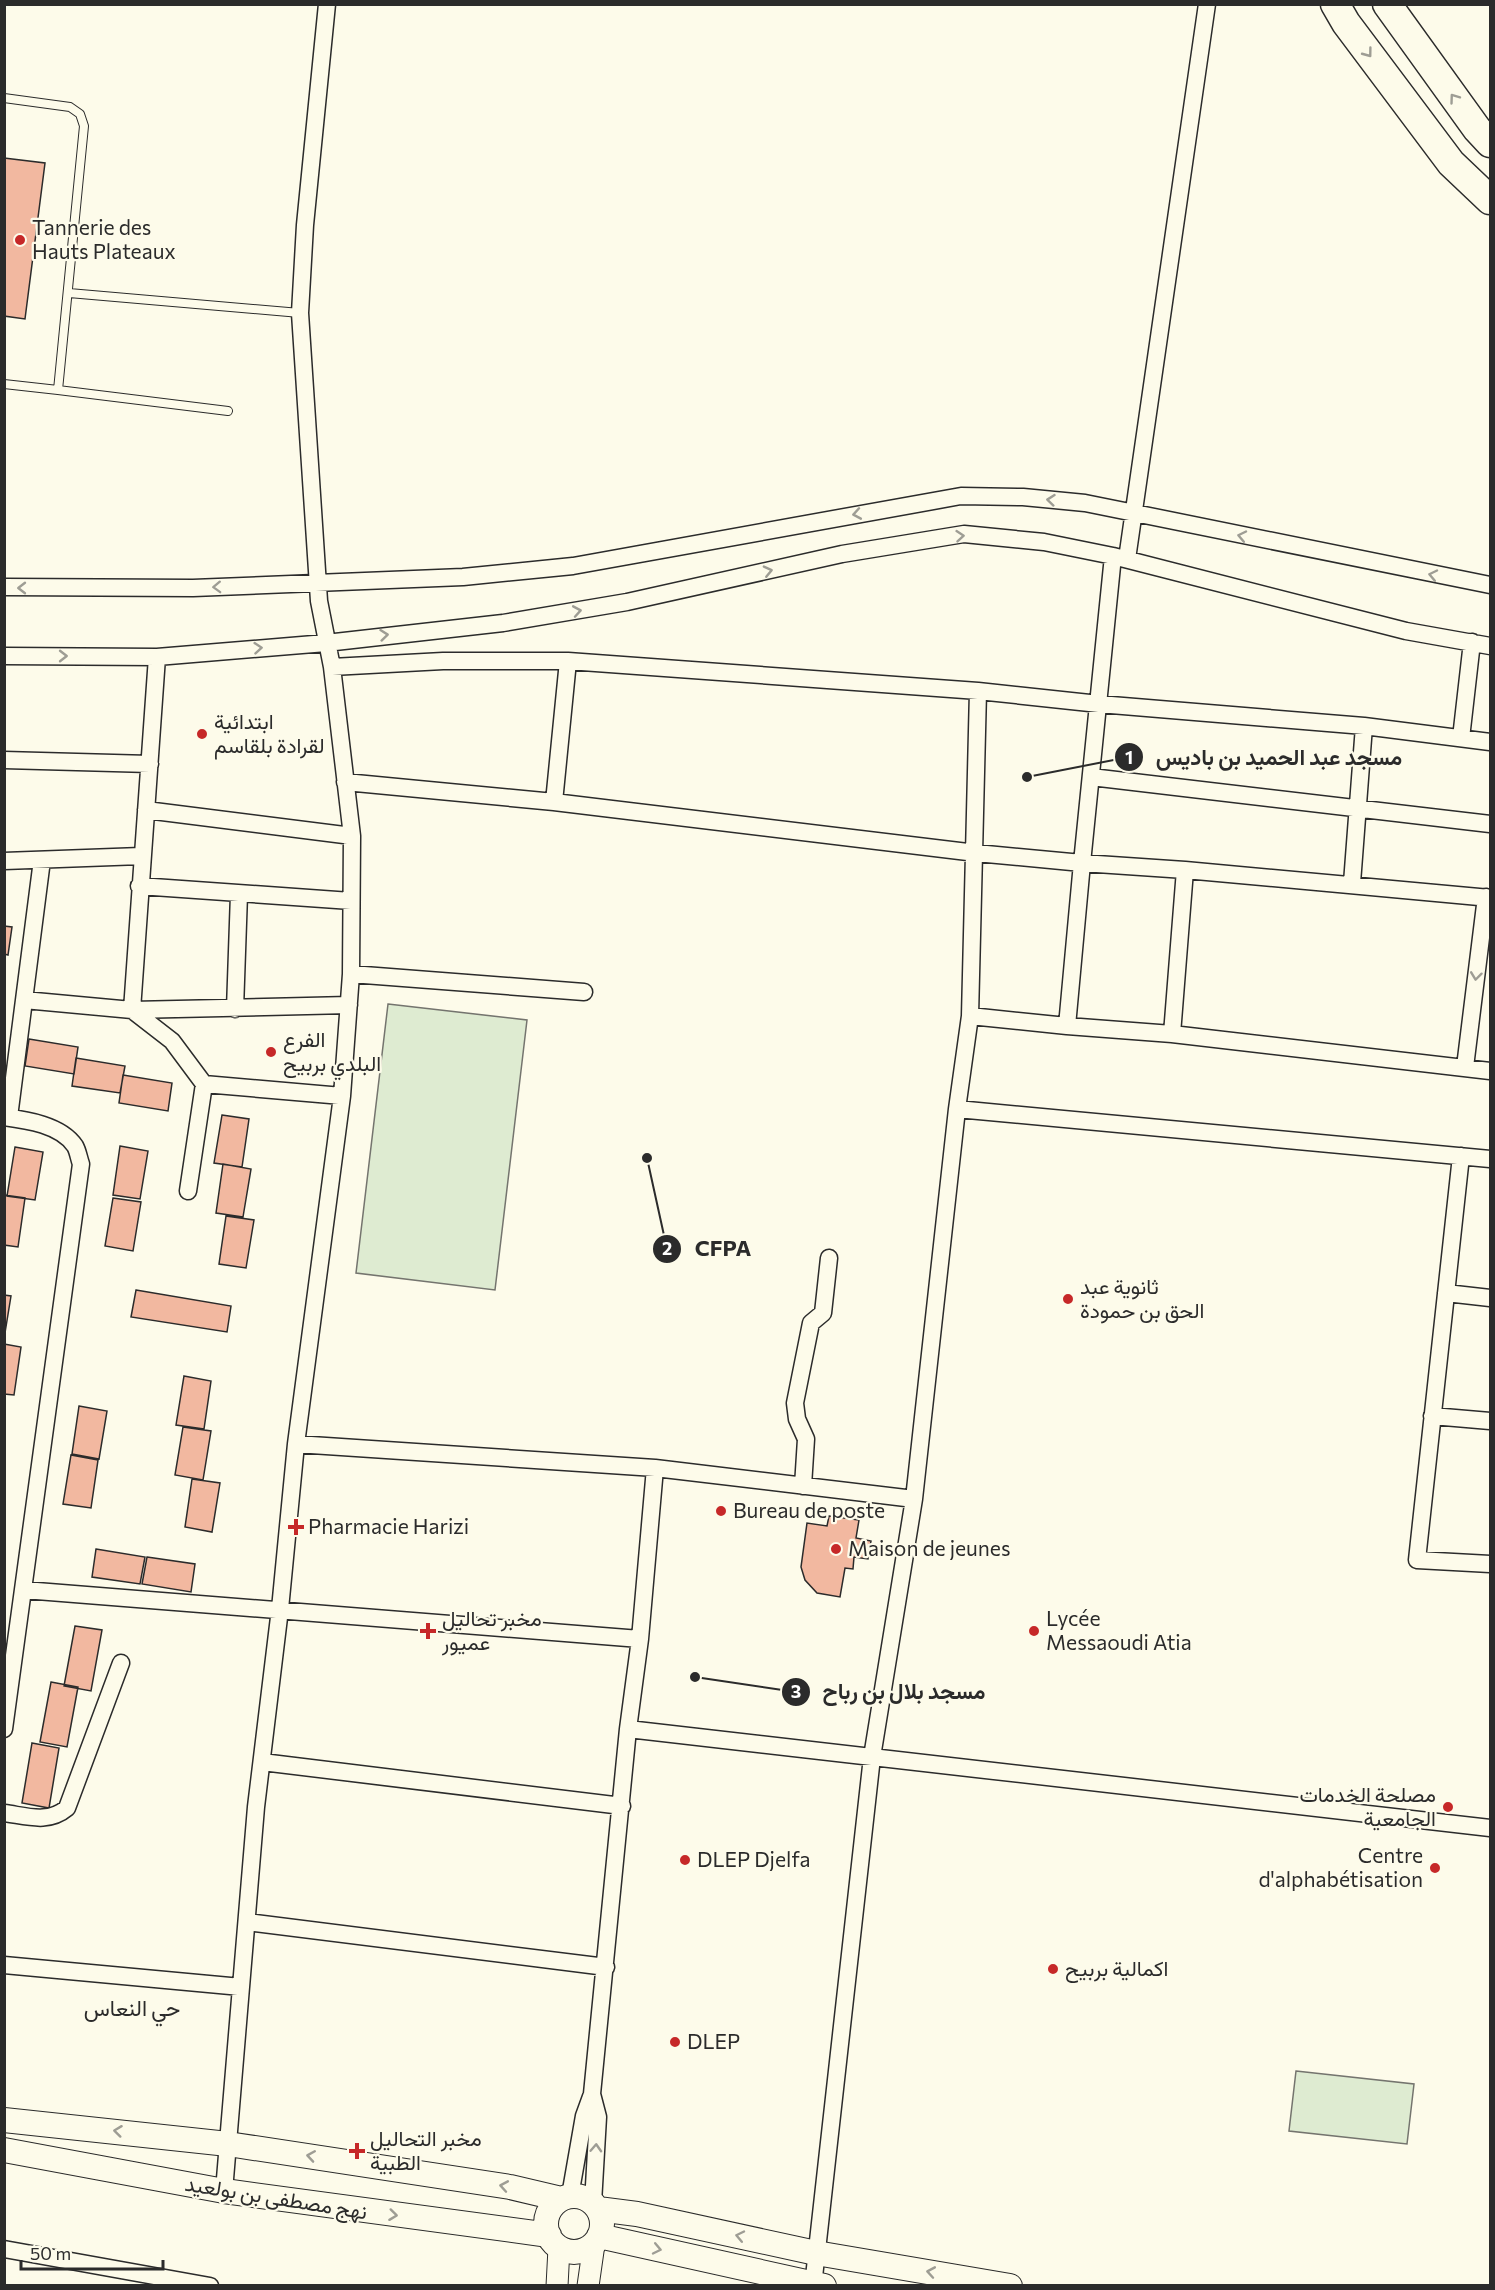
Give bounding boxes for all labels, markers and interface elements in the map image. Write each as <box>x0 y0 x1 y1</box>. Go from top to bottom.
one-way arrow <box>1361 46 1372 57</box>
one-way arrow <box>1450 93 1461 104</box>
place label: Tannerie des Hauts Plateaux <box>32 214 176 263</box>
marker: Tannerie des Hauts Plateaux <box>13 233 27 247</box>
one-way arrow <box>1046 494 1055 506</box>
one-way arrow <box>853 507 863 520</box>
one-way arrow <box>955 530 965 543</box>
one-way arrow <box>1237 530 1247 543</box>
one-way arrow <box>763 565 773 578</box>
one-way arrow <box>1428 569 1438 582</box>
one-way arrow <box>18 581 27 594</box>
one-way arrow <box>213 581 222 594</box>
one-way arrow <box>573 605 582 617</box>
one-way arrow <box>380 629 389 642</box>
one-way arrow <box>253 642 262 655</box>
one-way arrow <box>58 650 67 662</box>
place label: ابتدائية لقرادة بلقاسم <box>214 708 325 760</box>
marker: ابتدائية لقرادة بلقاسم <box>195 727 209 741</box>
callout: مسجد عبد الحميد بن باديس <box>1114 737 1415 777</box>
text: مسجد عبد الحميد بن باديس <box>1156 743 1402 771</box>
text: 1 <box>1125 746 1133 768</box>
one-way arrow <box>1471 971 1483 980</box>
place label: الفرع البلدي بربيح <box>283 1026 381 1081</box>
marker: الفرع البلدي بربيح <box>264 1045 278 1059</box>
callout: CFPA <box>652 1229 763 1269</box>
text: CFPA <box>695 1234 751 1261</box>
text: 2 <box>662 1237 672 1259</box>
place label: ثانوية عبد الحق بن حمودة <box>1080 1273 1204 1324</box>
marker: ثانوية عبد الحق بن حمودة <box>1061 1292 1075 1306</box>
place label: Bureau de poste <box>733 1497 885 1522</box>
marker: Bureau de poste <box>714 1504 728 1518</box>
place label: Pharmacie Harizi <box>308 1513 469 1538</box>
marker: Pharmacie Harizi <box>289 1520 303 1534</box>
place label: Maison de jeunes <box>848 1535 1011 1560</box>
marker: Maison de jeunes <box>829 1542 843 1556</box>
place label: مخبر تحاليل عميور <box>441 1605 542 1656</box>
place label: Lycée Messaoudi Atia <box>1046 1605 1192 1654</box>
marker: مخبر تحاليل عميور <box>419 1622 437 1640</box>
marker: Lycée Messaoudi Atia <box>1027 1624 1041 1638</box>
callout: مسجد بلال بن رباح <box>781 1672 998 1712</box>
text: مسجد بلال بن رباح <box>823 1677 986 1706</box>
text: 3 <box>791 1680 801 1702</box>
place label: مصلحة الخدمات الجامعية <box>1299 1781 1436 1831</box>
marker: مصلحة الخدمات الجامعية <box>1441 1800 1455 1814</box>
place label: Centre d'alphabétisation <box>1258 1842 1423 1891</box>
place label: DLEP Djelfa <box>697 1846 810 1871</box>
marker: DLEP Djelfa <box>678 1853 692 1867</box>
marker: Centre d'alphabétisation <box>1428 1861 1442 1875</box>
place label: اكمالية بربيح <box>1065 1955 1169 1983</box>
marker: اكمالية بربيح <box>1046 1962 1060 1976</box>
district label: حي النعاس <box>84 1994 180 2027</box>
place label: DLEP <box>687 2028 740 2053</box>
marker: DLEP <box>668 2035 682 2049</box>
one-way arrow <box>113 2125 122 2138</box>
place label: مخبر التحاليل الطبية <box>370 2125 482 2175</box>
marker: مخبر التحاليل الطبية <box>348 2142 366 2160</box>
one-way arrow <box>589 2143 602 2152</box>
one-way arrow <box>307 2151 316 2163</box>
street label: نهج مصطفى بن بولعيد <box>183 2170 369 2226</box>
one-way arrow <box>499 2180 509 2193</box>
one-way arrow <box>389 2209 398 2221</box>
one-way arrow <box>735 2230 745 2243</box>
scale bar <box>21 2233 164 2271</box>
text: 50 m <box>30 2242 71 2264</box>
one-way arrow <box>651 2242 661 2255</box>
one-way arrow <box>927 2267 936 2279</box>

